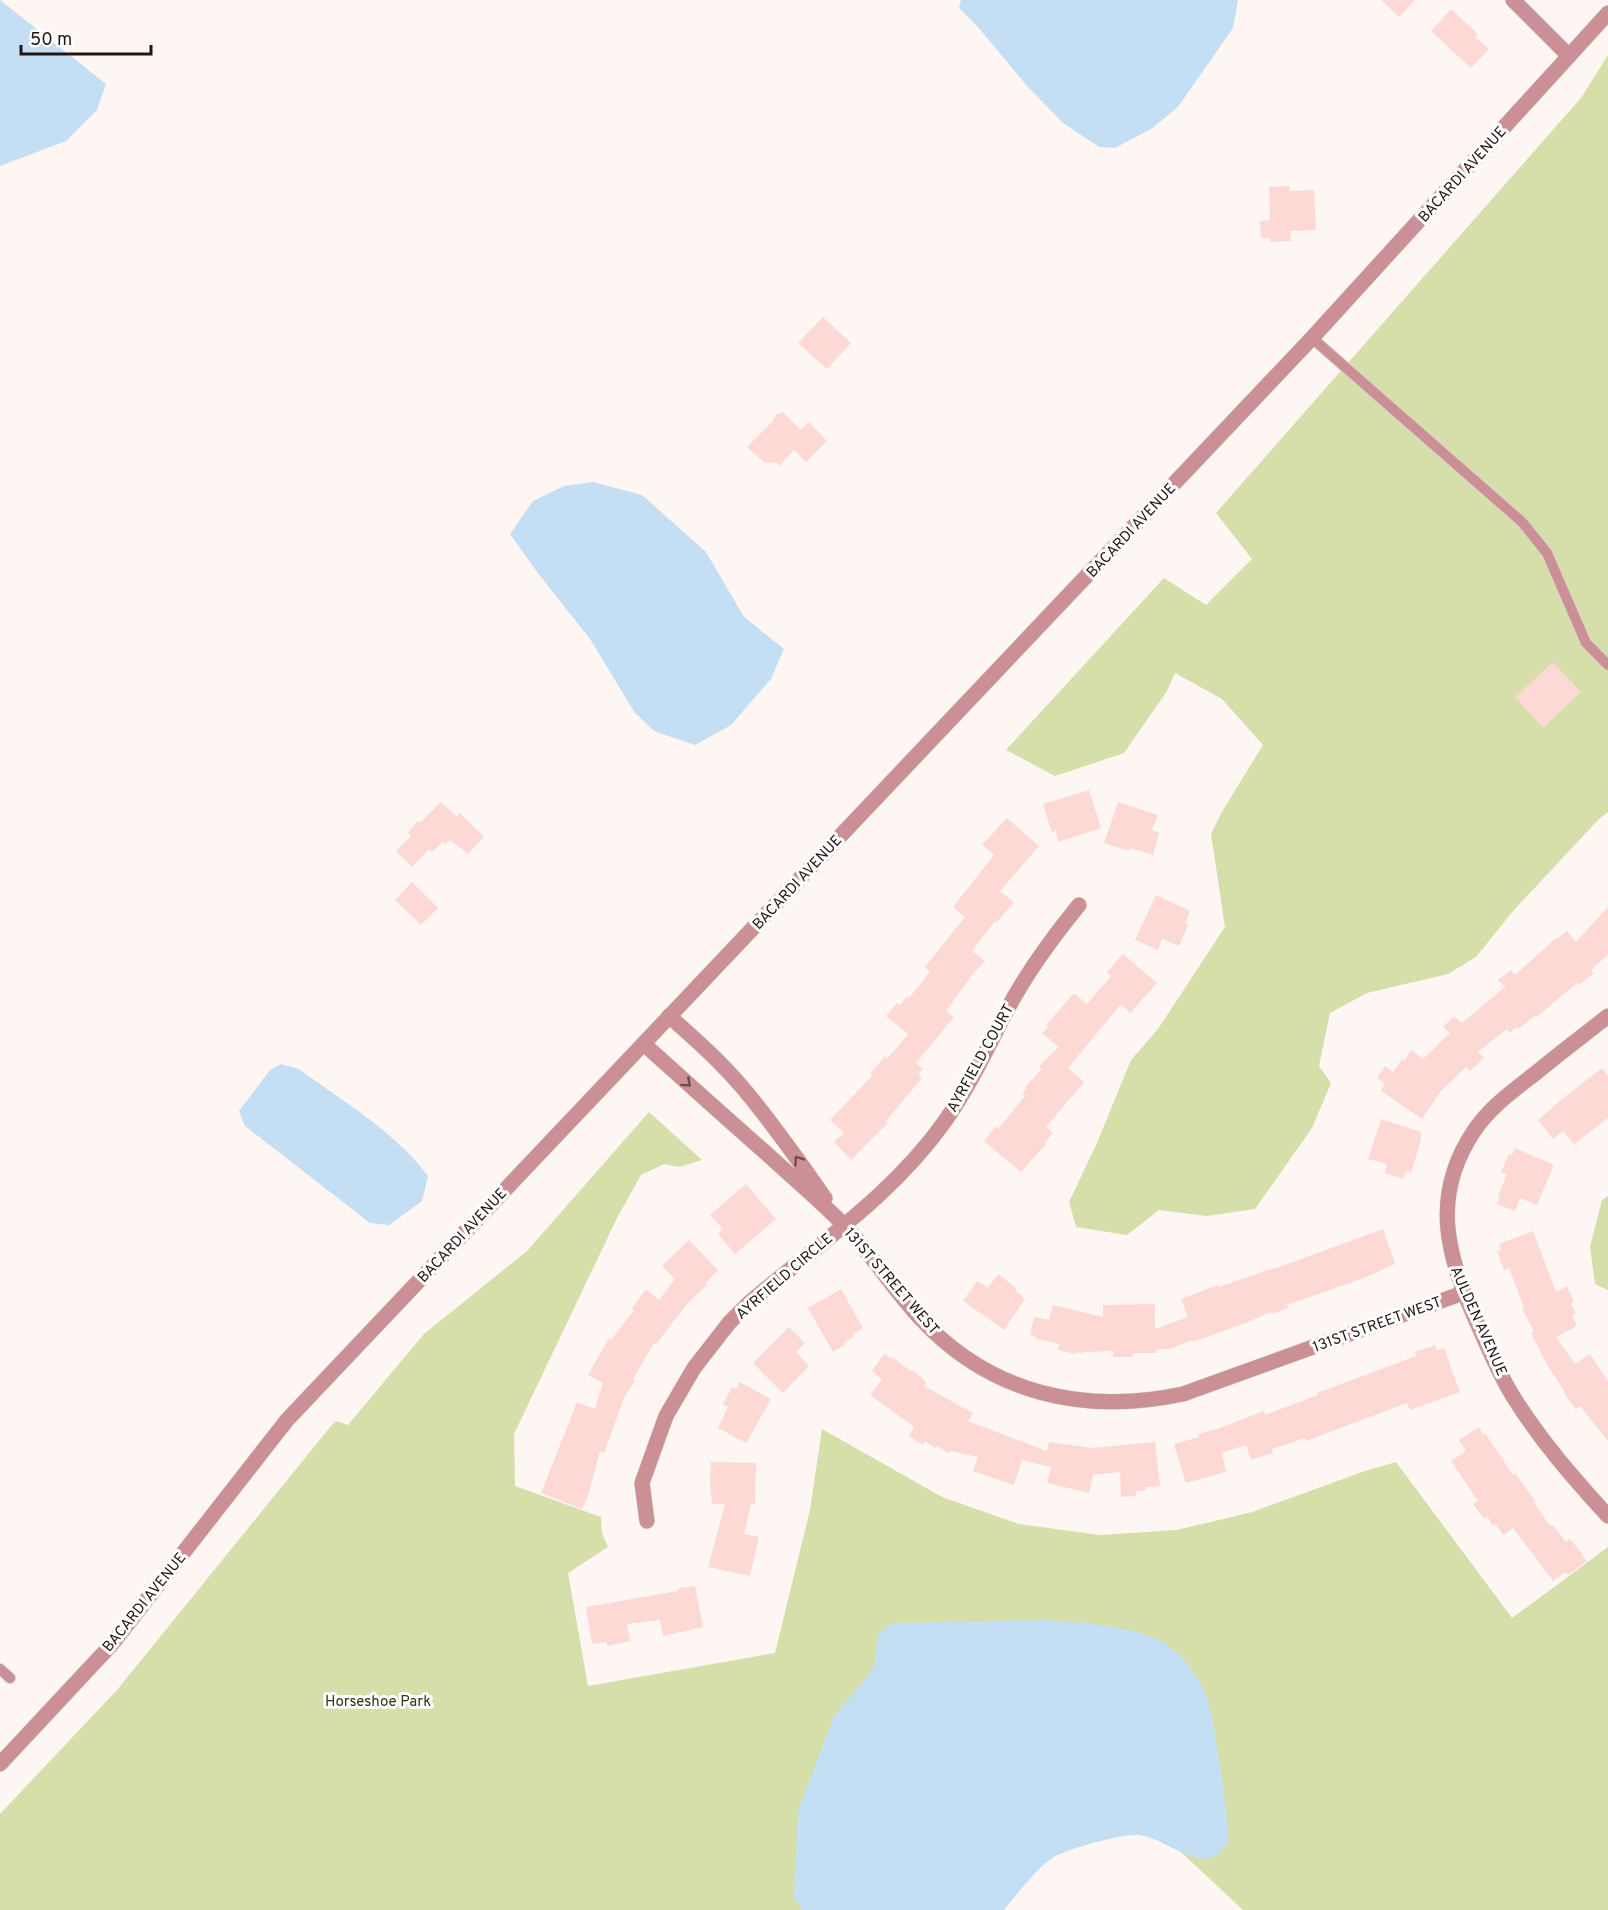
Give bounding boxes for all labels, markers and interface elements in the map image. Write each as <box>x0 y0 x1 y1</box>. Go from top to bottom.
scale bar <box>21 18 152 56</box>
text: 50 m <box>30 29 72 52</box>
street label: BACARDI AVENUE <box>1415 123 1511 227</box>
street label: BACARDI AVENUE <box>1083 480 1181 582</box>
street label: BACARDI AVENUE <box>749 832 847 934</box>
street label: AYRFIELD COURT <box>944 1001 1019 1116</box>
one-way arrow <box>680 1076 691 1087</box>
one-way arrow <box>794 1156 805 1167</box>
street label: BACARDI AVENUE <box>414 1185 512 1287</box>
street label: 131ST STREET WEST <box>839 1224 943 1339</box>
street label: AYRFIELD CIRCLE <box>733 1230 837 1324</box>
street label: AULDEN AVENUE <box>1445 1264 1510 1379</box>
street label: 131ST STREET WEST <box>1310 1293 1445 1358</box>
street label: BACARDI AVENUE <box>99 1549 191 1657</box>
park label: Horseshoe Park <box>325 1693 431 1712</box>

